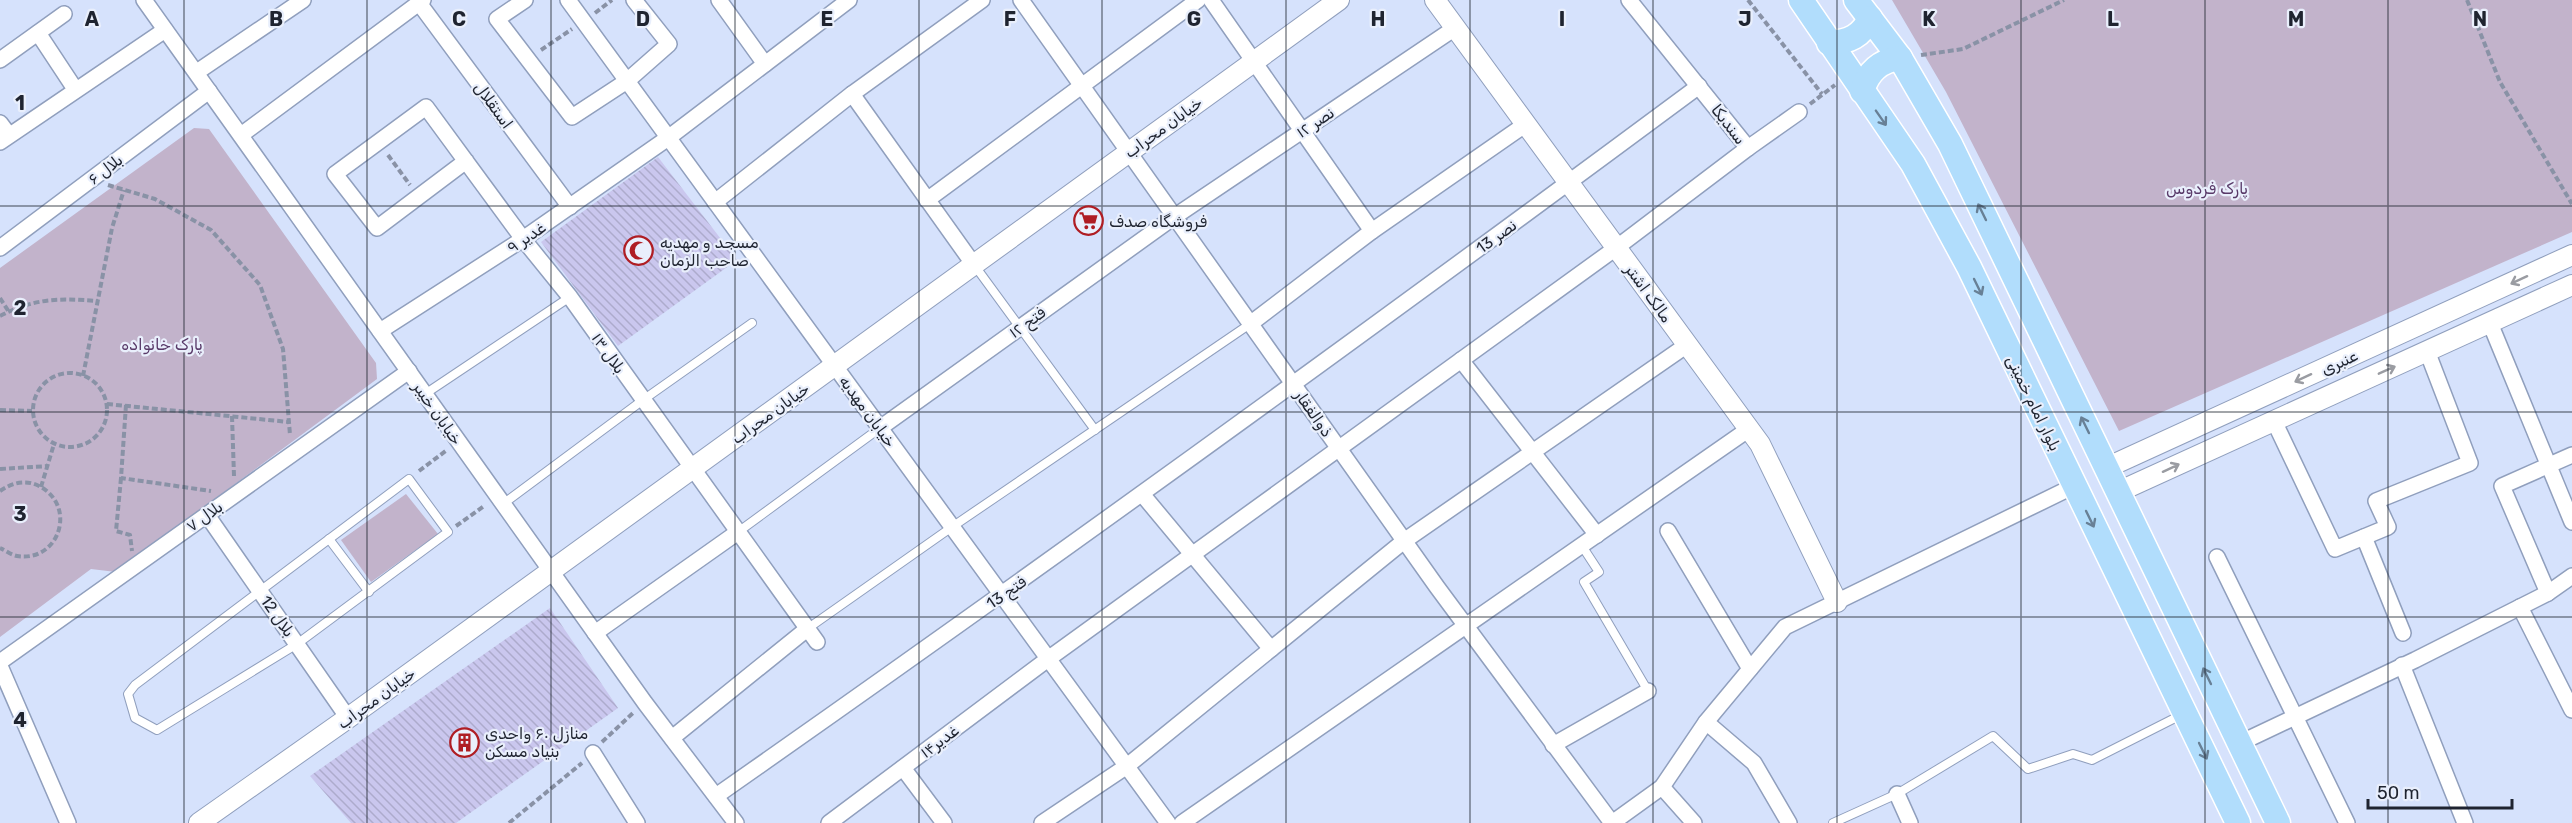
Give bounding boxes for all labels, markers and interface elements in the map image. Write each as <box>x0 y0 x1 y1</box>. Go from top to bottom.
text: A <box>85 7 100 31</box>
text: B <box>269 7 283 31</box>
text: C <box>452 7 466 31</box>
text: D <box>636 7 650 31</box>
text: E <box>821 7 833 31</box>
text: F <box>1004 7 1016 31</box>
text: G <box>1187 7 1201 31</box>
text: H <box>1371 7 1385 31</box>
text: I <box>1559 7 1565 31</box>
text: J <box>1738 7 1752 31</box>
text: K <box>1922 7 1936 31</box>
text: L <box>2107 7 2119 31</box>
text: M <box>2288 7 2304 31</box>
text: N <box>2473 7 2487 31</box>
street label: استقلال <box>470 78 517 132</box>
text: 1 <box>15 91 25 115</box>
street label: خیابان محراب <box>1121 93 1206 163</box>
street label: سندیکا <box>1707 101 1750 148</box>
street label: نصر ۱۲ <box>1293 103 1338 143</box>
one-way arrow <box>1875 110 1887 126</box>
street label: بلال ۶ <box>84 150 126 189</box>
park label: پارک فردوس <box>2166 179 2248 199</box>
one-way arrow <box>1976 203 1988 221</box>
supermarket icon: فروشگاه صدف <box>1072 205 1104 237</box>
place label: فروشگاه صدف <box>1109 212 1208 232</box>
street label: نصر 13 <box>1472 215 1521 258</box>
street label: غدیر ۹ <box>503 218 550 258</box>
place label: مسجد و مهدیه صاحب الزمان <box>660 233 759 271</box>
mosque icon: مسجد و مهدیه صاحب الزمان <box>623 235 655 267</box>
street label: مالک اشتر <box>1620 260 1676 327</box>
one-way arrow <box>2510 274 2528 286</box>
one-way arrow <box>1973 277 1984 295</box>
text: 2 <box>14 296 27 320</box>
street label: فتح ۱۲ <box>1005 303 1051 344</box>
street label: بلال ۱۳ <box>588 329 629 377</box>
park label: پارک خانواده <box>121 335 203 355</box>
street label: عنبری <box>2318 346 2361 380</box>
street label: بلوار امام خمینی <box>2001 352 2065 455</box>
one-way arrow <box>2377 363 2395 375</box>
street label: خیابان مهدیه <box>834 372 900 451</box>
one-way arrow <box>2295 373 2313 384</box>
street label: خیابان خیبر <box>408 377 466 449</box>
street label: خیابان محراب <box>728 379 813 449</box>
street label: ذوالفقار <box>1289 385 1337 441</box>
one-way arrow <box>2079 416 2091 434</box>
one-way arrow <box>2162 461 2180 472</box>
street label: بلال ۷ <box>182 497 226 536</box>
text: 3 <box>13 502 27 526</box>
one-way arrow <box>2085 510 2096 528</box>
street label: فتح 13 <box>983 572 1031 615</box>
street label: بلال 12 <box>257 592 299 641</box>
street label: خیابان محراب <box>334 664 419 734</box>
one-way arrow <box>2201 667 2213 685</box>
text: 4 <box>13 708 27 732</box>
street label: غدیر۱۴ <box>916 721 963 763</box>
place label: منازل ۶۰ واحدی بنیاد مسکن <box>485 724 588 761</box>
building icon: منازل ۶۰ واحدی بنیاد مسکن <box>448 726 480 758</box>
one-way arrow <box>2198 742 2209 760</box>
scale bar <box>2368 772 2512 810</box>
text: 50 m <box>2377 782 2420 804</box>

